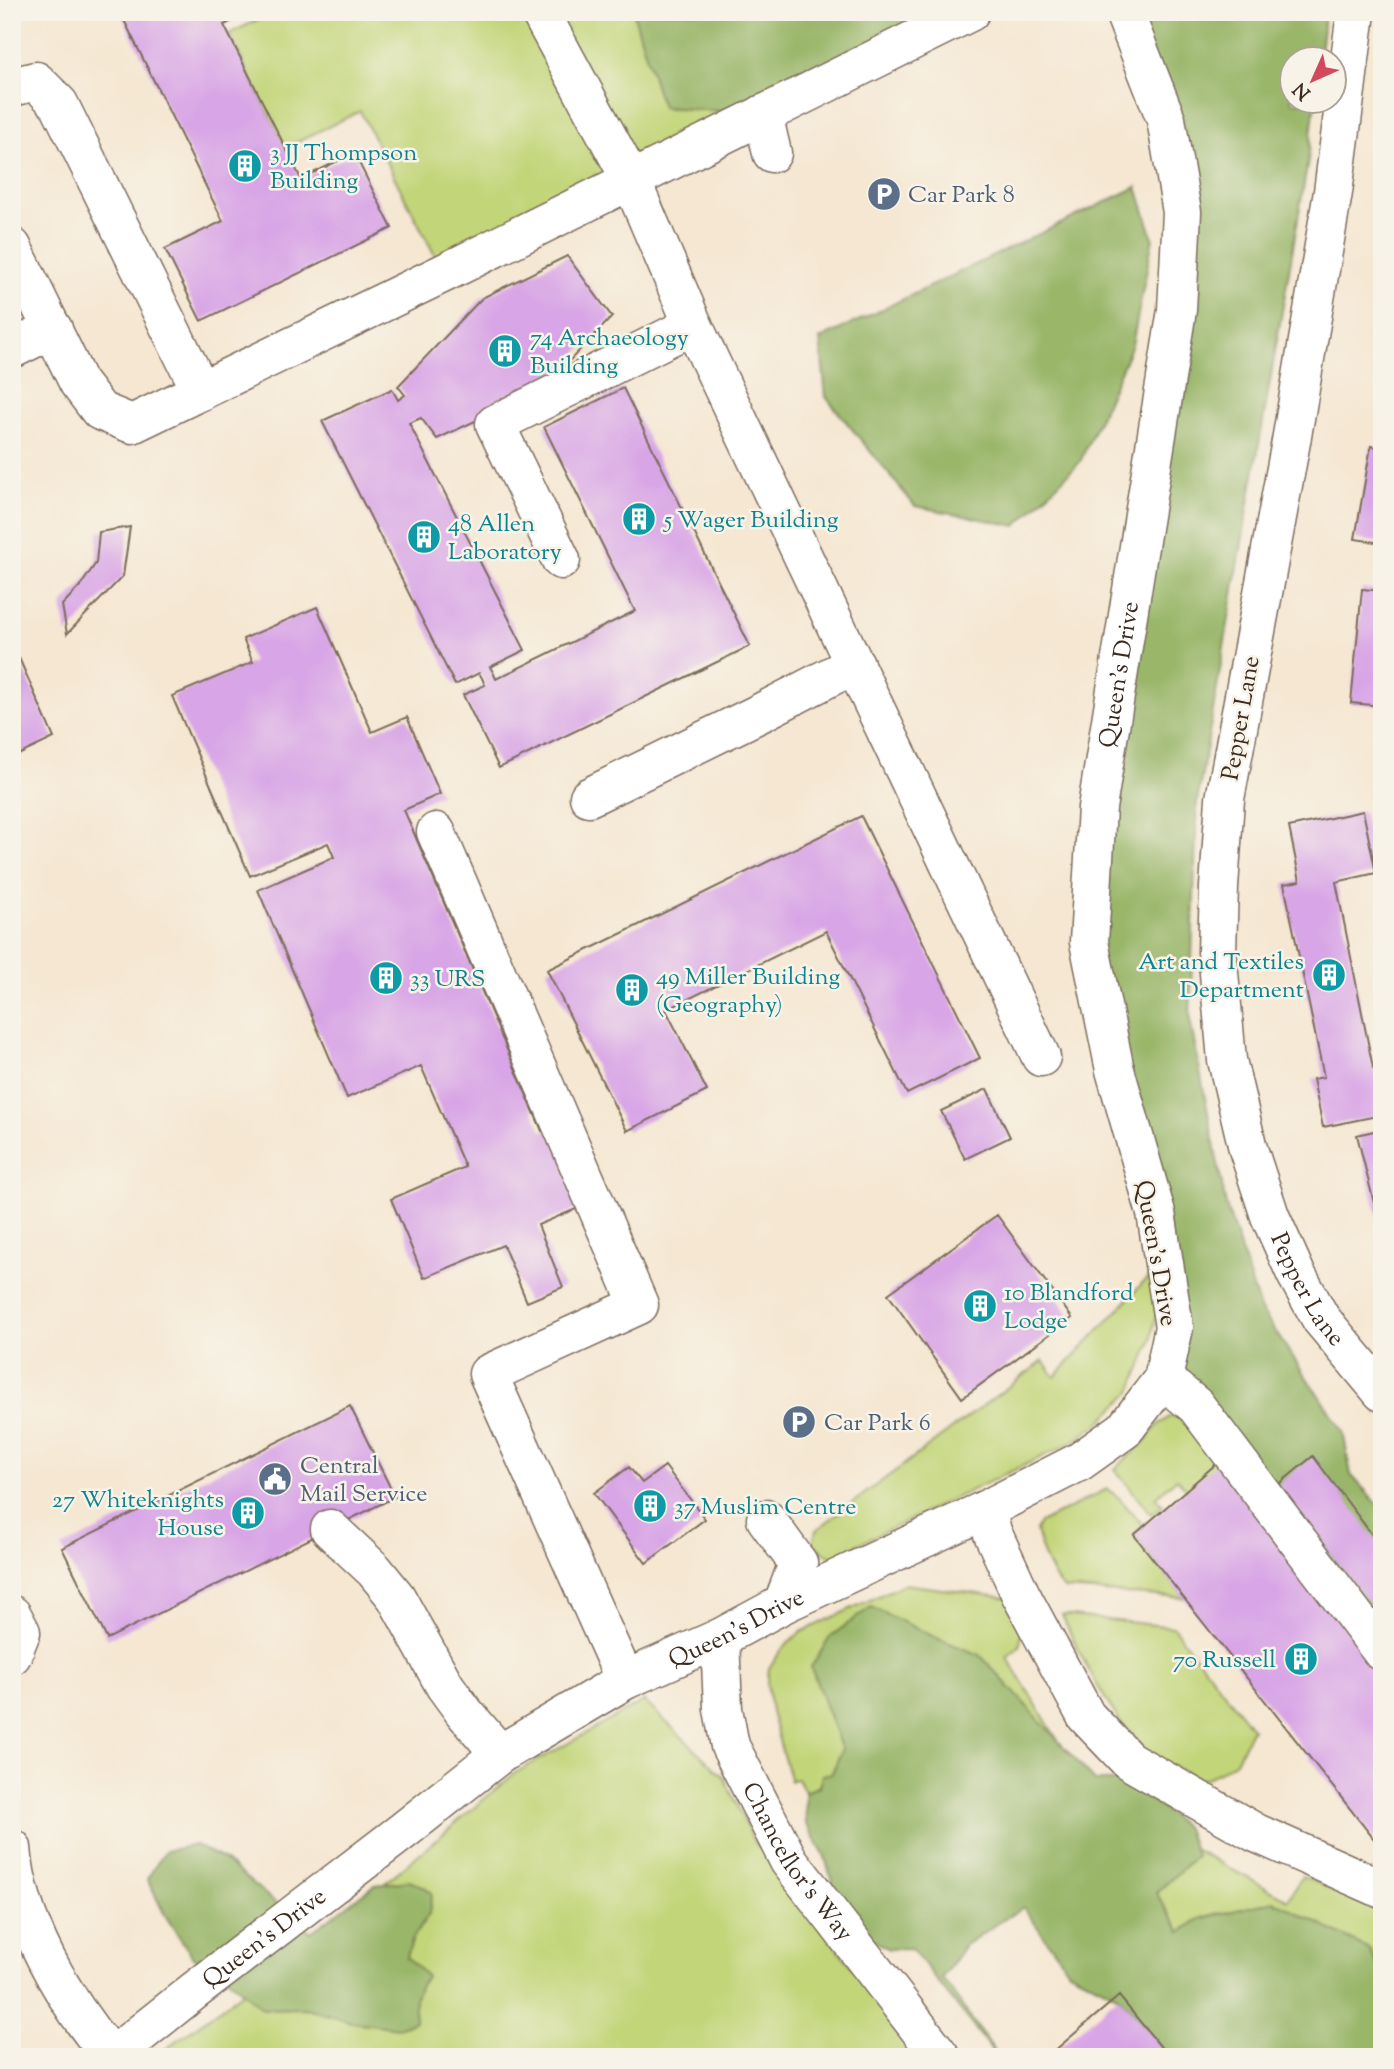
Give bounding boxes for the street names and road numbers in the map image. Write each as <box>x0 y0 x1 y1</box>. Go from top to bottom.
street label: Queen's Drive <box>1092 599 1149 750</box>
street label: Pepper Lane <box>1214 653 1270 783</box>
street label: Queen's Drive <box>1125 1178 1185 1329</box>
street label: Pepper Lane <box>1261 1228 1352 1354</box>
street label: Queen's Drive <box>664 1582 810 1678</box>
street label: Chancellor's Way <box>732 1777 860 1949</box>
street label: Queen's Drive <box>196 1881 334 1998</box>

